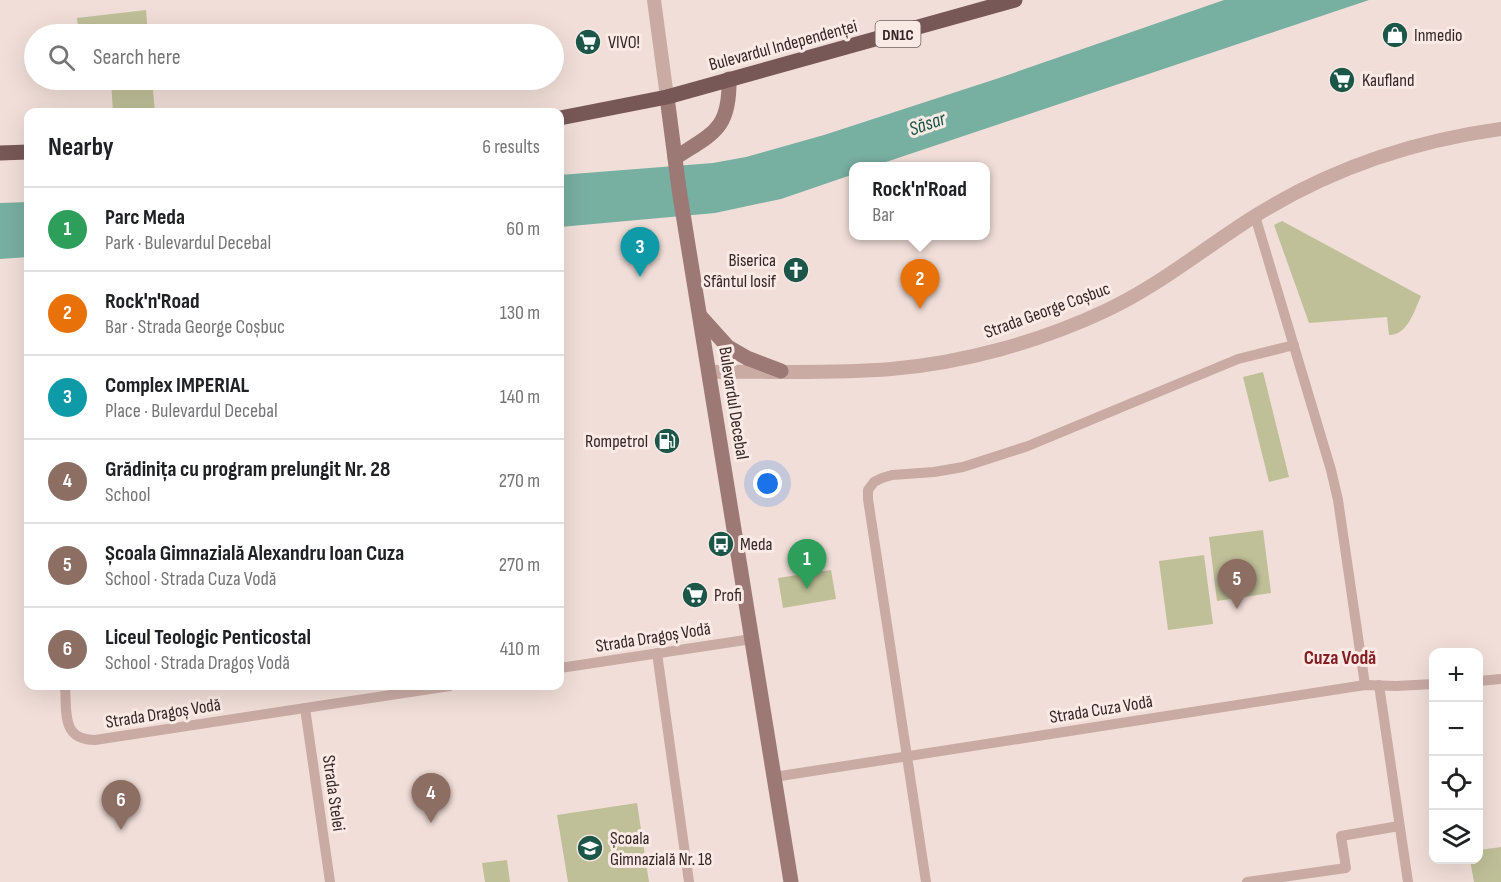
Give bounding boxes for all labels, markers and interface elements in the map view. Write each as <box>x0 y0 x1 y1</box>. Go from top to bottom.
street label: Bulevardul Independenței <box>707 16 860 75</box>
shop icon: Inmedio <box>1380 20 1410 50</box>
road number: DN1C <box>876 21 920 47</box>
search box <box>24 24 564 90</box>
place label: Inmedio <box>1414 25 1462 46</box>
supermarket icon: VIVO! <box>573 27 603 57</box>
place label: VIVO! <box>608 32 640 53</box>
icon: search <box>45 41 78 74</box>
text: Search here <box>93 44 180 71</box>
supermarket icon: Kaufland <box>1327 65 1357 95</box>
place label: Kaufland <box>1362 70 1415 91</box>
water label: Săsar <box>906 106 950 141</box>
text: Nearby <box>48 132 114 163</box>
text: 6 results <box>482 135 540 159</box>
popup <box>849 162 990 240</box>
text: Rock'n'Road <box>872 176 967 203</box>
text: Bar <box>872 203 895 227</box>
text: Parc Meda <box>105 204 185 231</box>
text: 1 <box>64 217 71 241</box>
text: 60 m <box>506 217 540 241</box>
pin: 3 <box>620 228 660 277</box>
text: Park · Bulevardul Decebal <box>105 231 271 255</box>
place label: Biserica Sfântul Iosif <box>703 250 777 292</box>
church icon: Biserica Sfântul Iosif <box>781 255 811 285</box>
pin: 2 <box>900 260 940 309</box>
street label: Strada George Coșbuc <box>981 278 1113 343</box>
text: Rock'n'Road <box>105 288 200 315</box>
text: 2 <box>63 301 72 325</box>
text: 130 m <box>500 301 540 325</box>
text: Bar · Strada George Coșbuc <box>105 315 285 339</box>
street label: Bulevardul Decebal <box>714 345 753 461</box>
text: Complex IMPERIAL <box>105 372 249 399</box>
text: 3 <box>63 385 72 409</box>
text: 140 m <box>500 385 540 409</box>
text: Place · Bulevardul Decebal <box>105 399 278 423</box>
fuel station icon: Rompetrol <box>652 426 682 456</box>
place label: Rompetrol <box>585 431 648 452</box>
text: Grădinița cu program prelungit Nr. 28 <box>105 456 390 483</box>
text: 4 <box>63 469 72 493</box>
text: 270 m <box>499 469 540 493</box>
your location <box>753 469 782 498</box>
text: School <box>105 483 150 507</box>
bus stop icon: Meda <box>706 529 736 559</box>
place label: Meda <box>740 534 772 555</box>
text: Școala Gimnazială Alexandru Ioan Cuza <box>105 540 404 567</box>
pin: 1 <box>788 540 826 589</box>
text: 5 <box>63 553 72 577</box>
text: 270 m <box>499 553 540 577</box>
pin: 5 <box>1218 560 1256 609</box>
text: School · Strada Cuza Vodă <box>105 567 277 591</box>
supermarket icon: Profi <box>680 580 710 610</box>
place label: Profi <box>714 585 742 606</box>
street label: Strada Dragoș Vodă <box>594 618 712 657</box>
text: Liceul Teologic Penticostal <box>105 624 311 651</box>
text: 6 <box>63 637 72 661</box>
text: 410 m <box>500 637 540 661</box>
district label: Cuza Vodă <box>1304 646 1376 670</box>
map controls <box>1429 648 1483 864</box>
button: + <box>1429 648 1483 702</box>
text: School · Strada Dragoș Vodă <box>105 651 290 675</box>
street label: Strada Cuza Vodă <box>1048 691 1154 728</box>
street label: Strada Dragoș Vodă <box>104 694 222 733</box>
button: − <box>1429 702 1483 756</box>
street label: Strada Stelei <box>318 754 349 832</box>
button: locate <box>1429 756 1483 810</box>
pin: 4 <box>412 774 450 823</box>
pin: 6 <box>102 780 140 830</box>
button: layers <box>1429 810 1483 864</box>
place label: Școala Gimnazială Nr. 18 <box>610 828 712 870</box>
school or university icon: Școala Gimnazială Nr. 18 <box>575 833 605 863</box>

